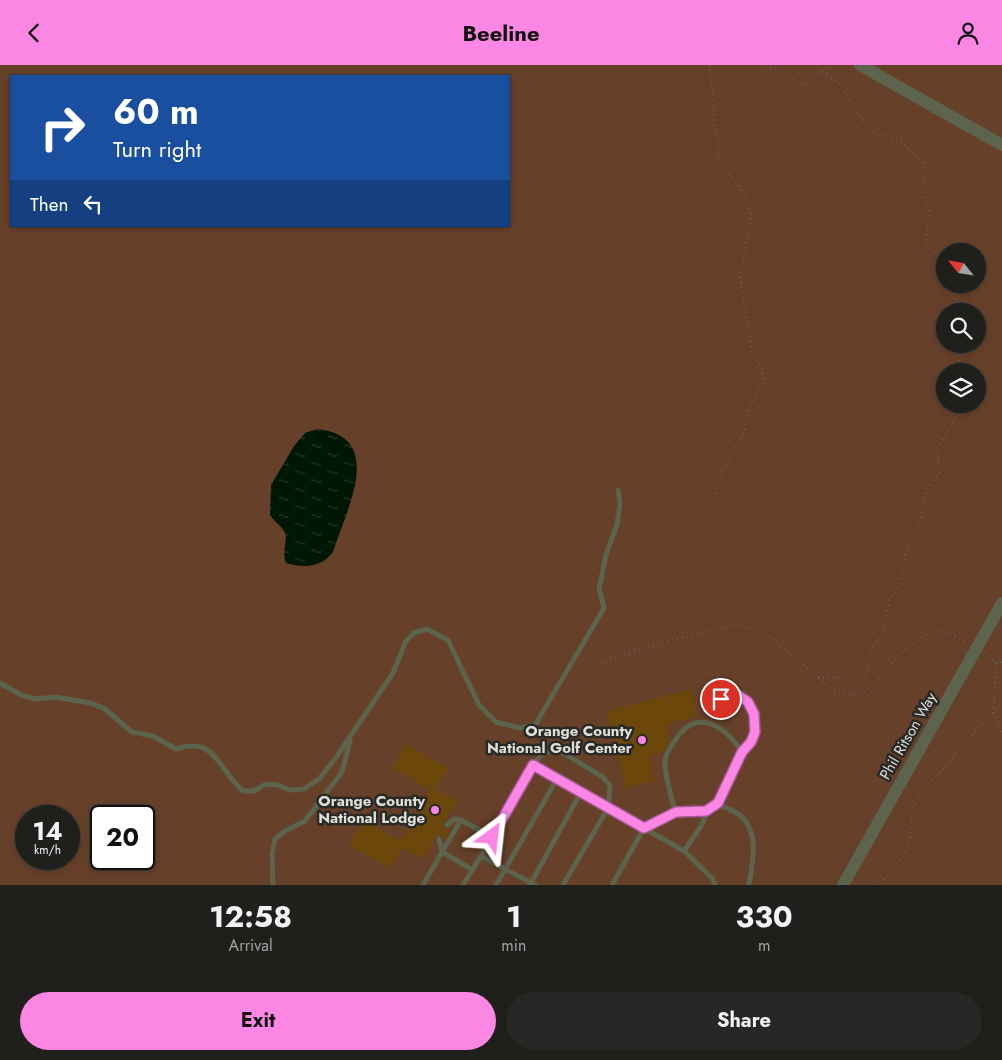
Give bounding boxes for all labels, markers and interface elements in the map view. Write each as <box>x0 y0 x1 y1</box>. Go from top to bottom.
text: Beeline <box>462 17 540 49</box>
icon: back <box>20 19 48 47</box>
icon: person <box>954 19 982 47</box>
text: 60 m <box>113 87 199 137</box>
icon: right <box>30 95 95 160</box>
text: Turn right <box>113 133 201 165</box>
icon: left <box>79 190 107 218</box>
text: Then <box>30 191 69 218</box>
north arrow <box>936 243 986 293</box>
map controls <box>936 243 986 413</box>
button: search <box>936 303 986 353</box>
button: layers <box>936 363 986 413</box>
pin <box>700 678 742 720</box>
icon: arrive <box>707 685 735 713</box>
street label: Phil Ritson Way <box>874 688 942 784</box>
place label: Orange County National Golf Center <box>487 720 633 759</box>
marker: Orange County National Golf Center <box>636 734 648 746</box>
place label: Orange County National Lodge <box>318 790 425 829</box>
marker: Orange County National Lodge <box>429 804 441 816</box>
speed limit sign: 20 <box>90 805 155 870</box>
position arrow <box>465 810 517 862</box>
text: 14 <box>32 813 63 849</box>
text: km/h <box>34 841 61 859</box>
text: 12:58 <box>209 895 292 938</box>
text: 1 <box>506 895 521 938</box>
text: 330 <box>736 895 793 938</box>
text: Arrival <box>229 934 273 957</box>
text: min <box>501 934 526 957</box>
text: m <box>758 934 770 957</box>
button: Exit <box>20 992 496 1050</box>
button: Share <box>506 992 982 1050</box>

